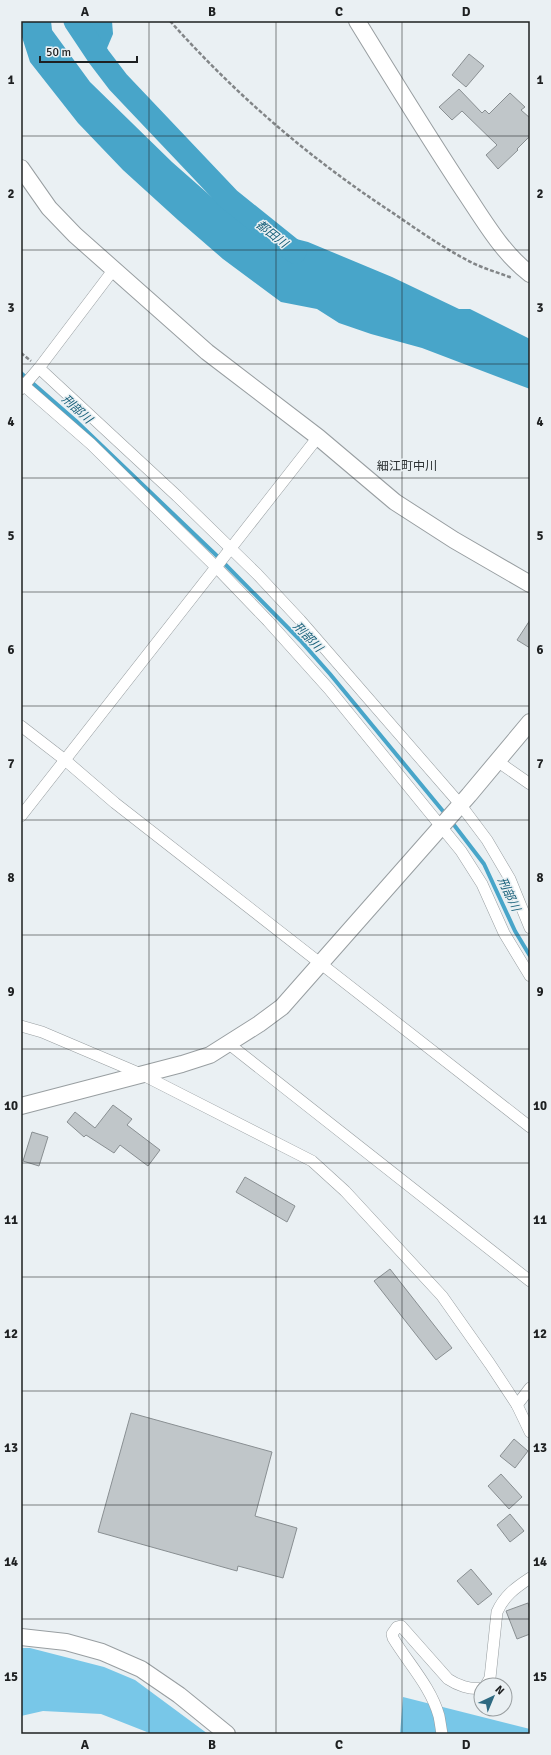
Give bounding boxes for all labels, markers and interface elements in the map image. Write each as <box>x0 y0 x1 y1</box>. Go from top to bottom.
text: A <box>81 4 90 20</box>
text: B <box>208 4 216 20</box>
text: C <box>335 4 343 20</box>
text: D <box>462 4 471 20</box>
scale bar <box>40 38 137 64</box>
text: 50 m <box>46 45 71 60</box>
text: 1 <box>7 72 15 88</box>
text: 1 <box>536 72 544 88</box>
text: 2 <box>7 186 15 202</box>
text: 2 <box>536 186 544 202</box>
water label: 都田川 <box>253 217 292 253</box>
text: 3 <box>7 300 15 316</box>
text: 3 <box>536 300 544 316</box>
water label: 刑部川 <box>58 392 97 428</box>
text: 4 <box>7 414 15 430</box>
text: 4 <box>536 414 544 430</box>
district label: 細江町中川 <box>377 459 437 474</box>
text: 5 <box>7 528 15 544</box>
text: 5 <box>536 528 544 544</box>
water label: 刑部川 <box>290 619 327 657</box>
text: 6 <box>7 642 15 658</box>
text: 6 <box>536 642 544 658</box>
text: 7 <box>7 756 15 772</box>
text: 7 <box>536 756 544 772</box>
text: 8 <box>7 870 15 886</box>
text: 8 <box>536 870 544 886</box>
water label: 刑部川 <box>494 875 524 916</box>
text: 9 <box>7 984 15 1000</box>
text: 9 <box>536 984 544 1000</box>
text: 10 <box>4 1098 18 1114</box>
text: 10 <box>533 1098 547 1114</box>
text: 11 <box>4 1212 18 1228</box>
text: 11 <box>533 1212 547 1228</box>
text: 12 <box>4 1326 18 1342</box>
text: 12 <box>533 1326 547 1342</box>
text: 13 <box>4 1440 18 1456</box>
text: 13 <box>533 1440 547 1456</box>
text: 14 <box>4 1554 18 1570</box>
text: 14 <box>533 1554 547 1570</box>
text: 15 <box>4 1669 18 1685</box>
text: 15 <box>533 1669 547 1685</box>
north arrow <box>473 1677 513 1717</box>
text: N <box>492 1683 507 1698</box>
text: A <box>81 1737 90 1753</box>
text: B <box>208 1737 216 1753</box>
text: C <box>335 1737 343 1753</box>
text: D <box>462 1737 471 1753</box>

